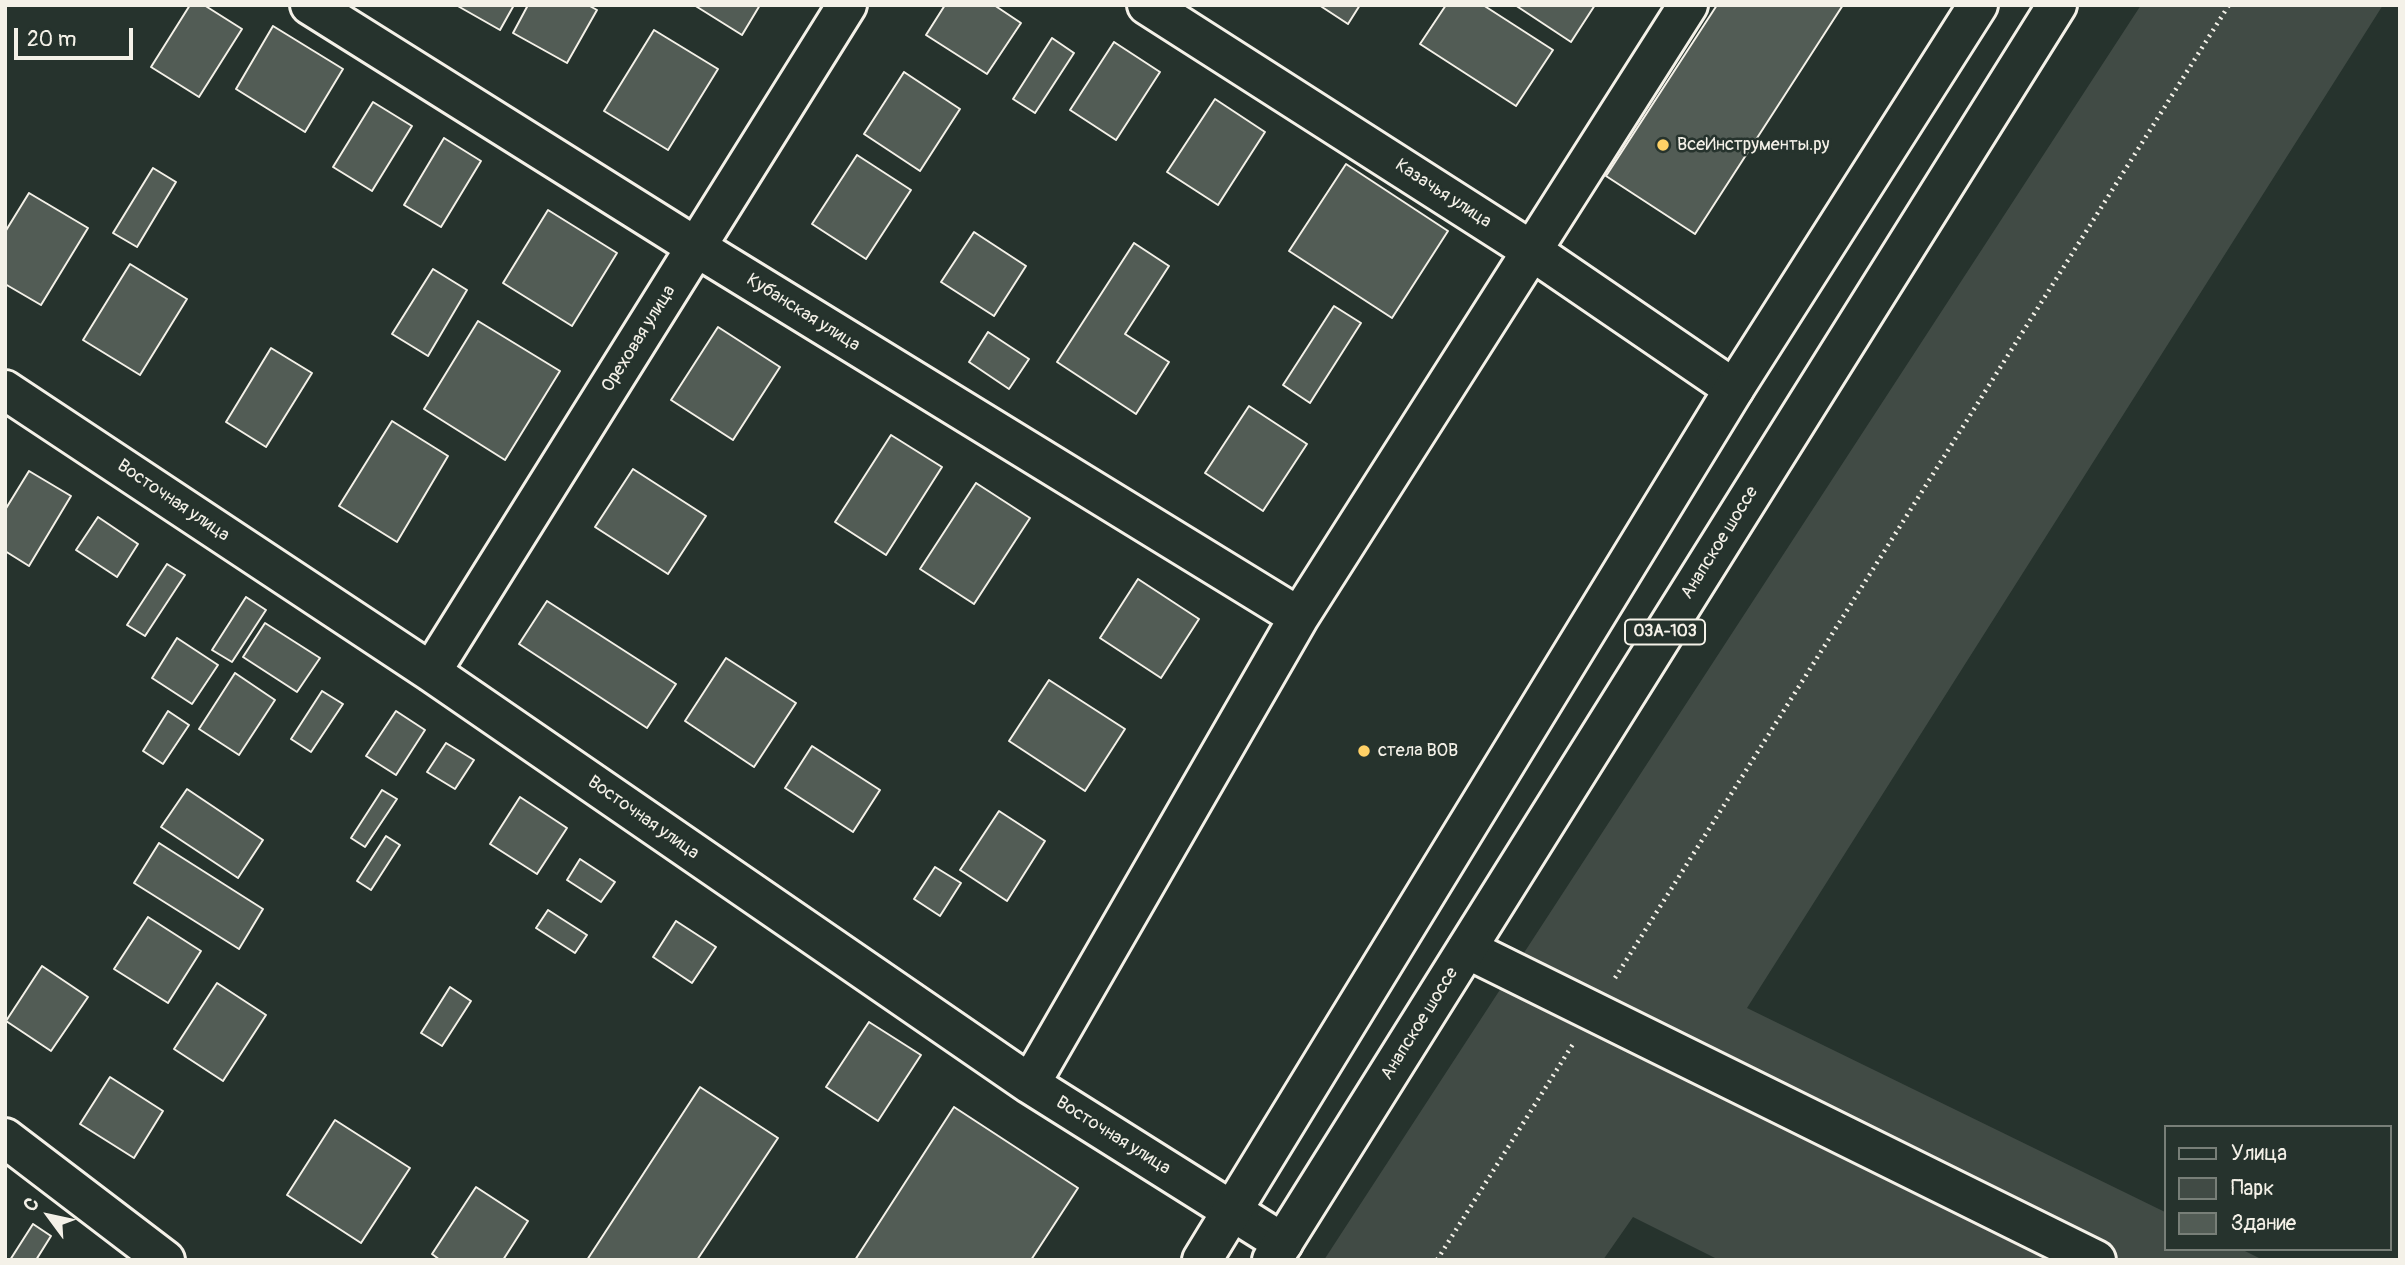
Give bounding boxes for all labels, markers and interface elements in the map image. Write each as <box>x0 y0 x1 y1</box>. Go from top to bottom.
scale bar <box>18 14 136 58</box>
text: 20 m <box>27 26 76 53</box>
place label: ВсеИнструменты.ру <box>1677 134 1829 156</box>
marker: ВсеИнструменты.ру <box>1655 137 1671 153</box>
street label: Казачья улица <box>1391 155 1495 233</box>
street label: Кубанская улица <box>742 269 864 357</box>
street label: Ореховая улица <box>598 282 680 396</box>
street label: Восточная улица <box>113 455 233 547</box>
street label: Анапское шоссе <box>1677 483 1763 603</box>
road number: 03А-103 <box>1625 620 1705 645</box>
place label: стела ВОВ <box>1378 740 1458 762</box>
marker: стела ВОВ <box>1356 743 1372 759</box>
street label: Восточная улица <box>583 772 703 864</box>
street label: Анапское шоссе <box>1377 964 1463 1084</box>
street label: Восточная улица <box>1052 1092 1174 1180</box>
legend <box>2164 1125 2391 1251</box>
text: Улица <box>2231 1140 2287 1167</box>
text: Парк <box>2231 1175 2274 1202</box>
north arrow <box>14 1181 84 1251</box>
text: С <box>18 1193 45 1216</box>
text: Здание <box>2231 1210 2296 1237</box>

